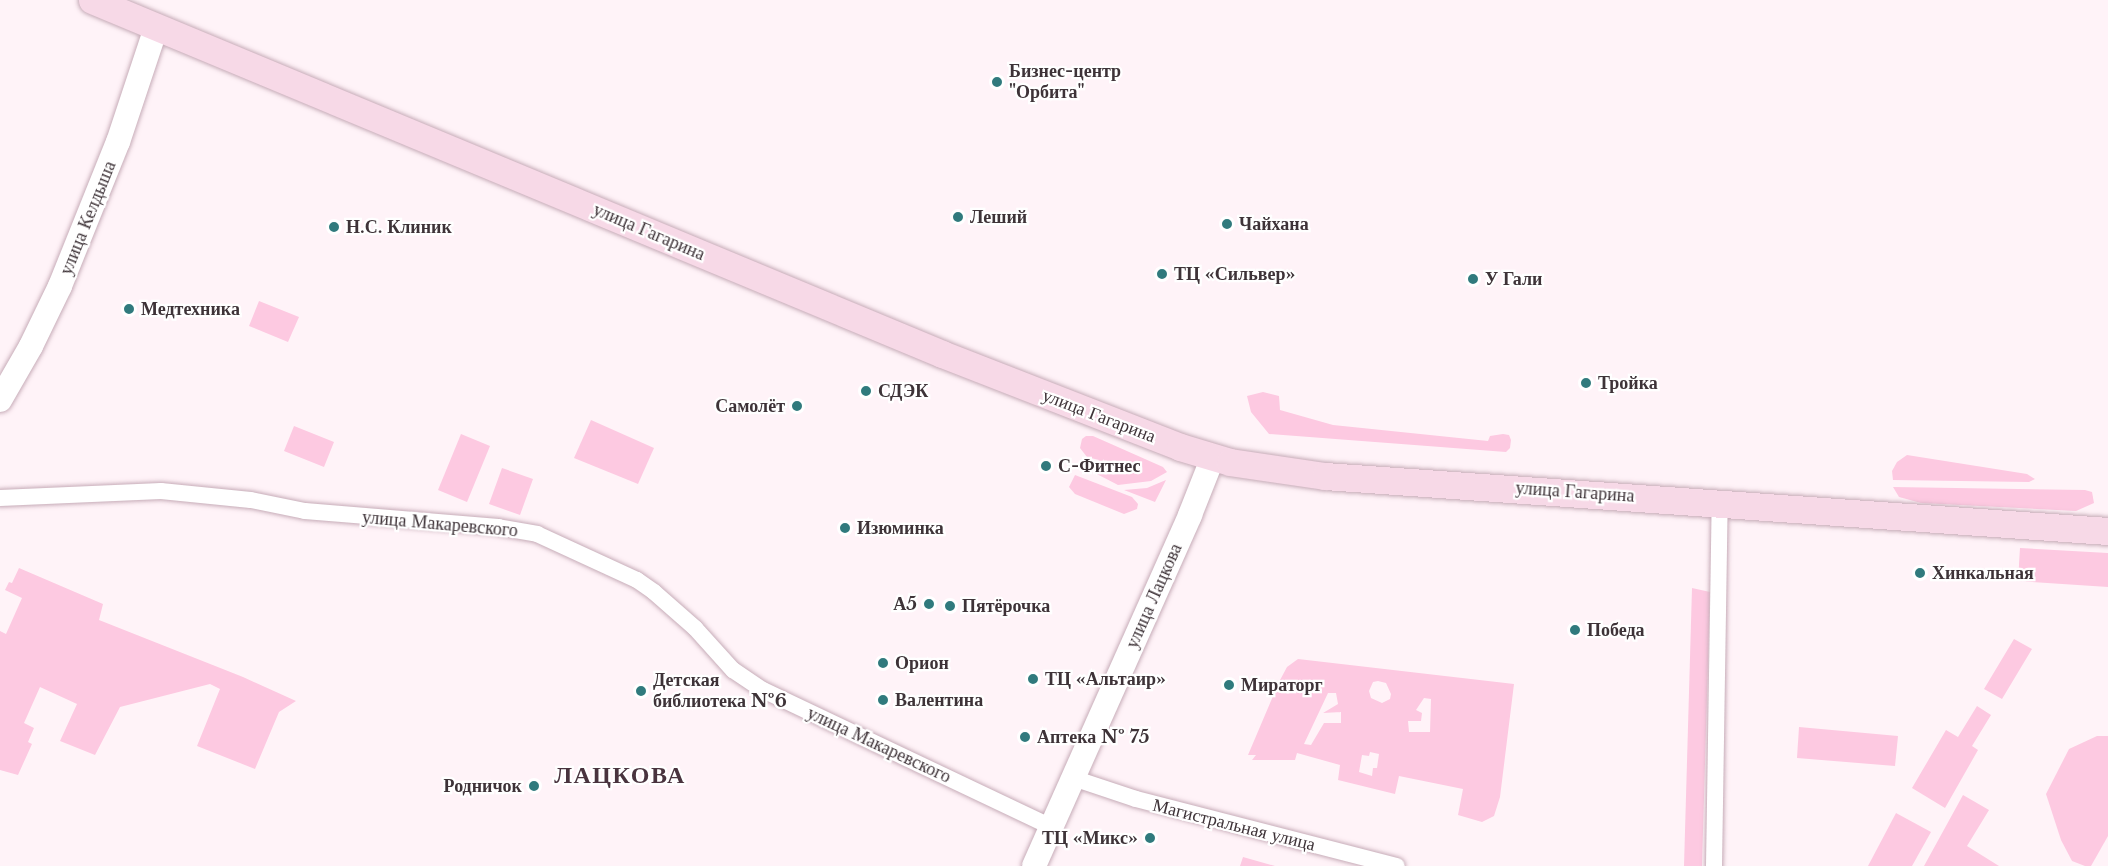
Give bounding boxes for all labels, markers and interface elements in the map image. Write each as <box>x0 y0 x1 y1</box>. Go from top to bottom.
place label: Бизнес-центр "Орбита" <box>1009 61 1121 104</box>
marker: Бизнес-центр "Орбита" <box>990 75 1004 89</box>
street label: улица Келдыша <box>55 158 121 278</box>
street label: улица Гагарина <box>590 199 708 265</box>
place label: Леший <box>970 206 1027 228</box>
marker: Леший <box>951 210 965 224</box>
place label: Чайхана <box>1239 213 1309 235</box>
place label: Н.С. Клиник <box>346 216 452 238</box>
marker: Чайхана <box>1220 217 1234 231</box>
marker: Н.С. Клиник <box>327 220 341 234</box>
place label: ТЦ «Сильвер» <box>1174 263 1295 285</box>
marker: ТЦ «Сильвер» <box>1155 267 1169 281</box>
place label: У Гали <box>1485 268 1542 290</box>
marker: У Гали <box>1466 272 1480 286</box>
place label: Медтехника <box>141 298 240 320</box>
marker: Медтехника <box>122 302 136 316</box>
place label: Тройка <box>1598 372 1658 394</box>
marker: Тройка <box>1579 376 1593 390</box>
place label: СДЭК <box>878 380 928 402</box>
marker: СДЭК <box>859 384 873 398</box>
street label: улица Гагарина <box>1039 385 1159 447</box>
place label: Самолёт <box>715 395 785 417</box>
marker: Самолёт <box>790 399 804 413</box>
place label: С-Фитнес <box>1058 455 1140 477</box>
marker: С-Фитнес <box>1039 459 1053 473</box>
street label: улица Гагарина <box>1515 477 1635 507</box>
street label: улица Макаревского <box>361 506 519 542</box>
place label: Изюминка <box>857 517 944 539</box>
marker: Изюминка <box>838 521 852 535</box>
street label: улица Лацкова <box>1121 540 1187 652</box>
place label: Хинкальная <box>1932 562 2034 584</box>
marker: Хинкальная <box>1913 566 1927 580</box>
place label: А5 <box>893 593 917 615</box>
place label: Пятёрочка <box>962 595 1050 617</box>
marker: А5 <box>922 597 936 611</box>
marker: Пятёрочка <box>943 599 957 613</box>
place label: Победа <box>1587 619 1645 641</box>
marker: Победа <box>1568 623 1582 637</box>
place label: Орион <box>895 652 949 674</box>
marker: Орион <box>876 656 890 670</box>
place label: ТЦ «Альтаир» <box>1045 668 1166 690</box>
place label: Детская библиотека №6 <box>653 670 787 712</box>
marker: ТЦ «Альтаир» <box>1026 672 1040 686</box>
place label: Мираторг <box>1241 674 1323 696</box>
marker: Мираторг <box>1222 678 1236 692</box>
marker: Детская библиотека №6 <box>634 684 648 698</box>
place label: Валентина <box>895 689 983 711</box>
marker: Валентина <box>876 693 890 707</box>
street label: улица Макаревского <box>804 702 954 788</box>
place label: Аптека № 75 <box>1037 726 1149 748</box>
marker: Аптека № 75 <box>1018 730 1032 744</box>
district label: ЛАЦКОВА <box>554 761 686 789</box>
place label: Родничок <box>444 775 522 797</box>
marker: Родничок <box>527 779 541 793</box>
street label: Магистральная улица <box>1150 794 1318 856</box>
place label: ТЦ «Микс» <box>1042 827 1138 849</box>
marker: ТЦ «Микс» <box>1143 831 1157 845</box>

